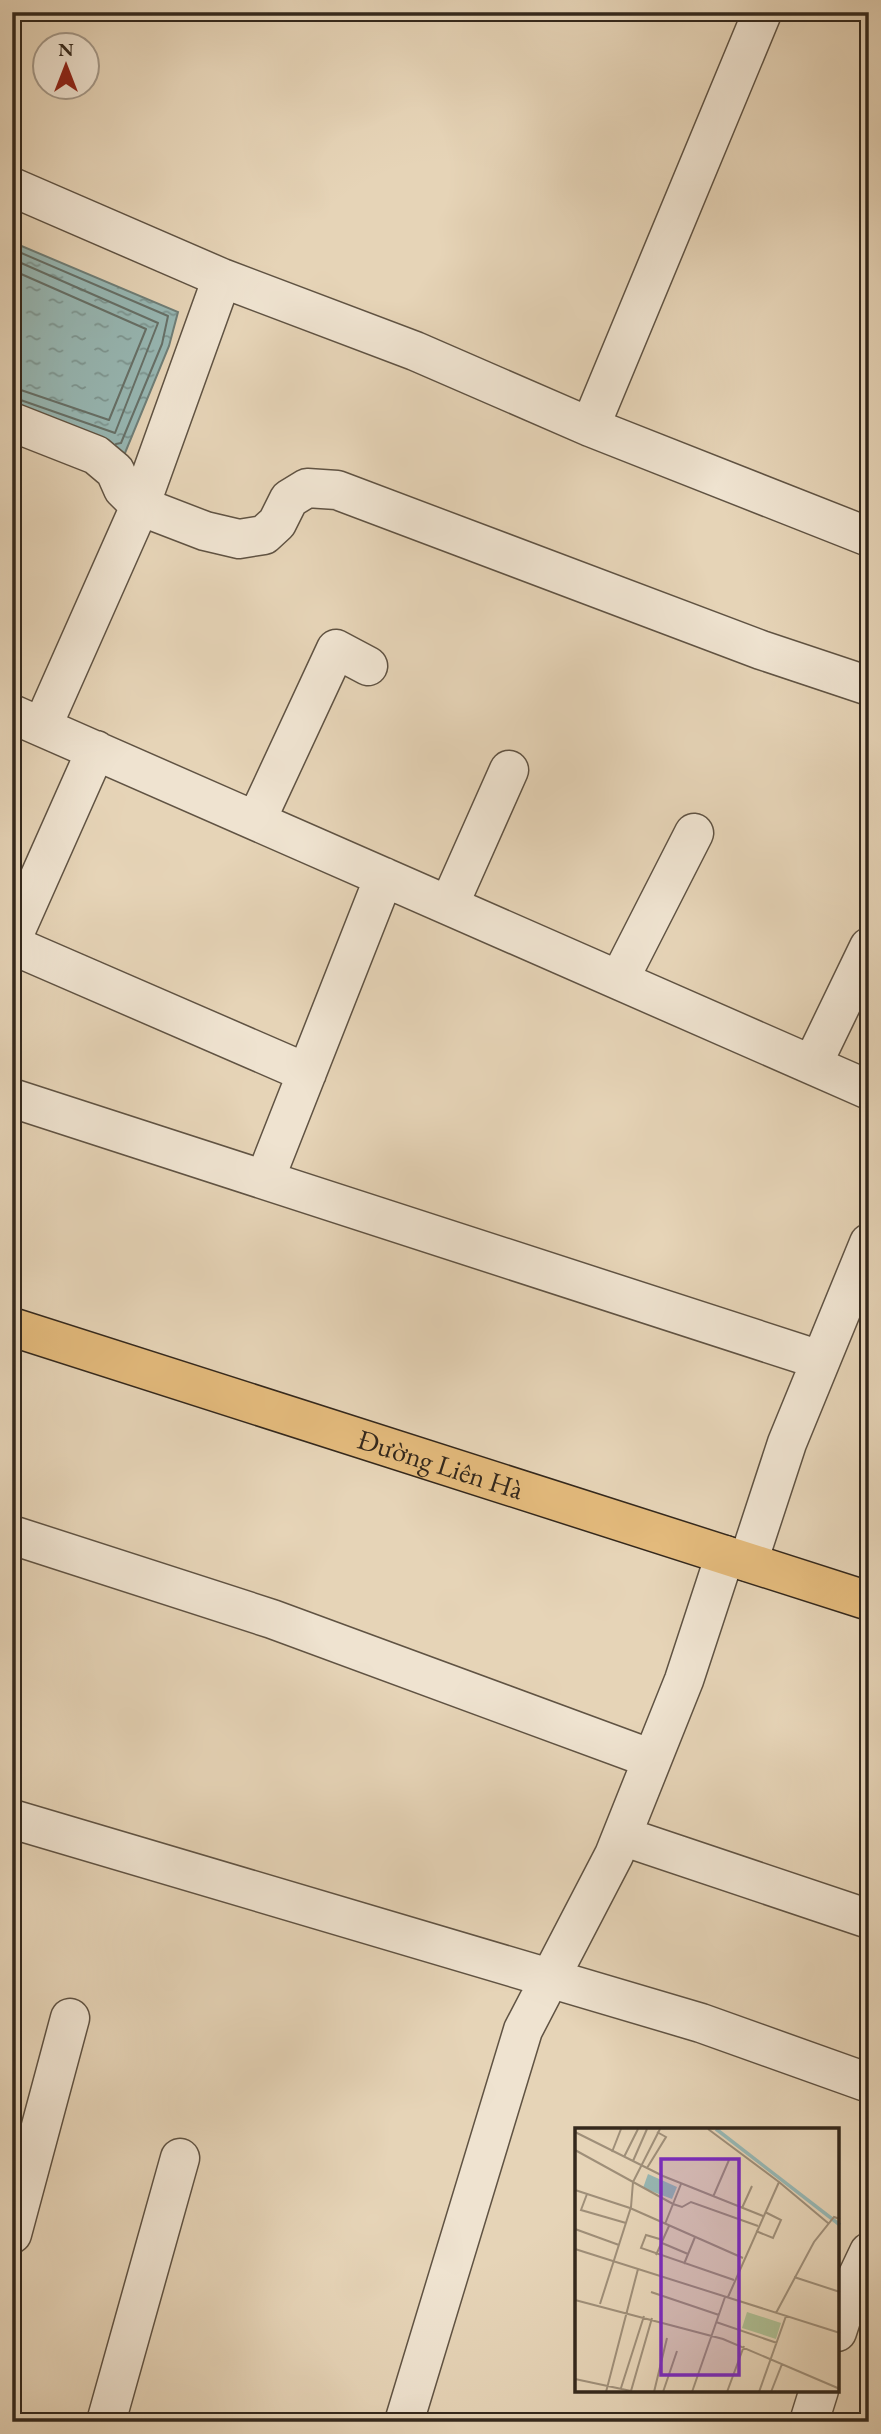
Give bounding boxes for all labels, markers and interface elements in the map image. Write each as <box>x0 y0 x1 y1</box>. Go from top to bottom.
north arrow <box>32 32 102 102</box>
text: N <box>58 37 74 62</box>
street label: Đường Liên Hà <box>353 1421 529 1508</box>
inset map <box>575 2128 839 2392</box>

